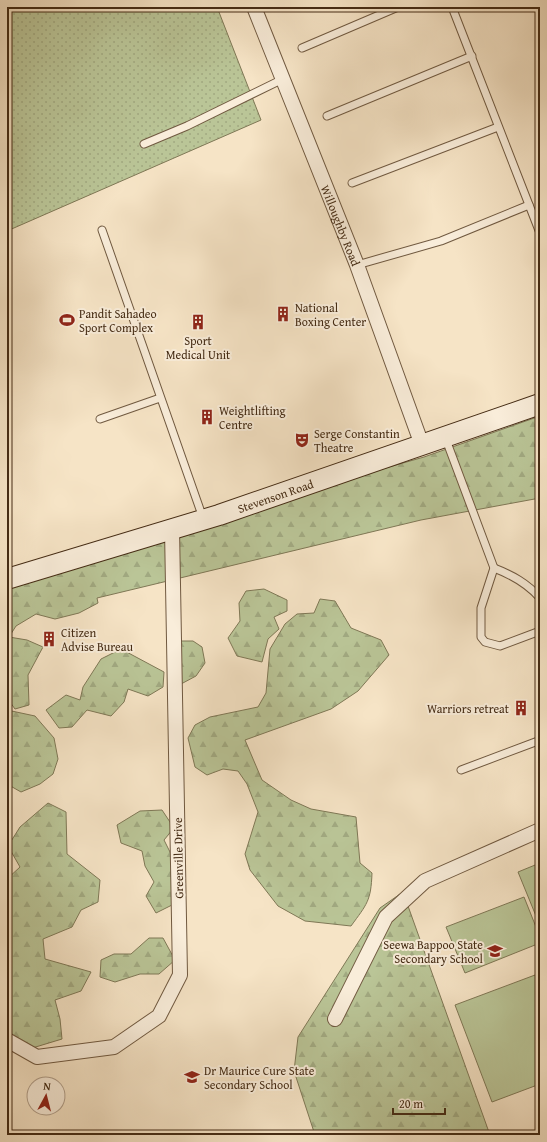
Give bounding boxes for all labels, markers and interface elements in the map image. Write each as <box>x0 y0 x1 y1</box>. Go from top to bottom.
street label: Willoughby Road <box>317 182 365 269</box>
place label: National Boxing Center <box>295 299 366 330</box>
place label: Pandit Sahadeo Sport Complex <box>79 305 157 336</box>
building icon: National Boxing Center <box>274 305 292 323</box>
sports icon: Pandit Sahadeo Sport Complex <box>58 311 76 329</box>
building icon: Sport Medical Unit <box>189 313 207 331</box>
place label: Sport Medical Unit <box>166 332 231 363</box>
place label: Weightlifting Centre <box>219 402 286 433</box>
building icon: Weightlifting Centre <box>198 408 216 426</box>
place label: Serge Constantin Theatre <box>314 425 400 456</box>
theatre icon: Serge Constantin Theatre <box>293 431 311 449</box>
street label: Stevenson Road <box>235 474 316 517</box>
place label: Citizen Advise Bureau <box>61 624 133 655</box>
building icon: Citizen Advise Bureau <box>40 630 58 648</box>
building icon: Warriors retreat <box>512 699 530 717</box>
place label: Warriors retreat <box>427 700 510 717</box>
street label: Greenville Drive <box>169 817 187 899</box>
place label: Seewa Bappoo State Secondary School <box>383 936 484 967</box>
school or university icon: Seewa Bappoo State Secondary School <box>486 942 504 960</box>
place label: Dr Maurice Cure State Secondary School <box>204 1062 315 1093</box>
school or university icon: Dr Maurice Cure State Secondary School <box>183 1068 201 1086</box>
north arrow <box>26 1076 66 1116</box>
text: N <box>43 1078 52 1095</box>
scale bar <box>393 1090 445 1116</box>
text: 20 m <box>399 1095 423 1112</box>

